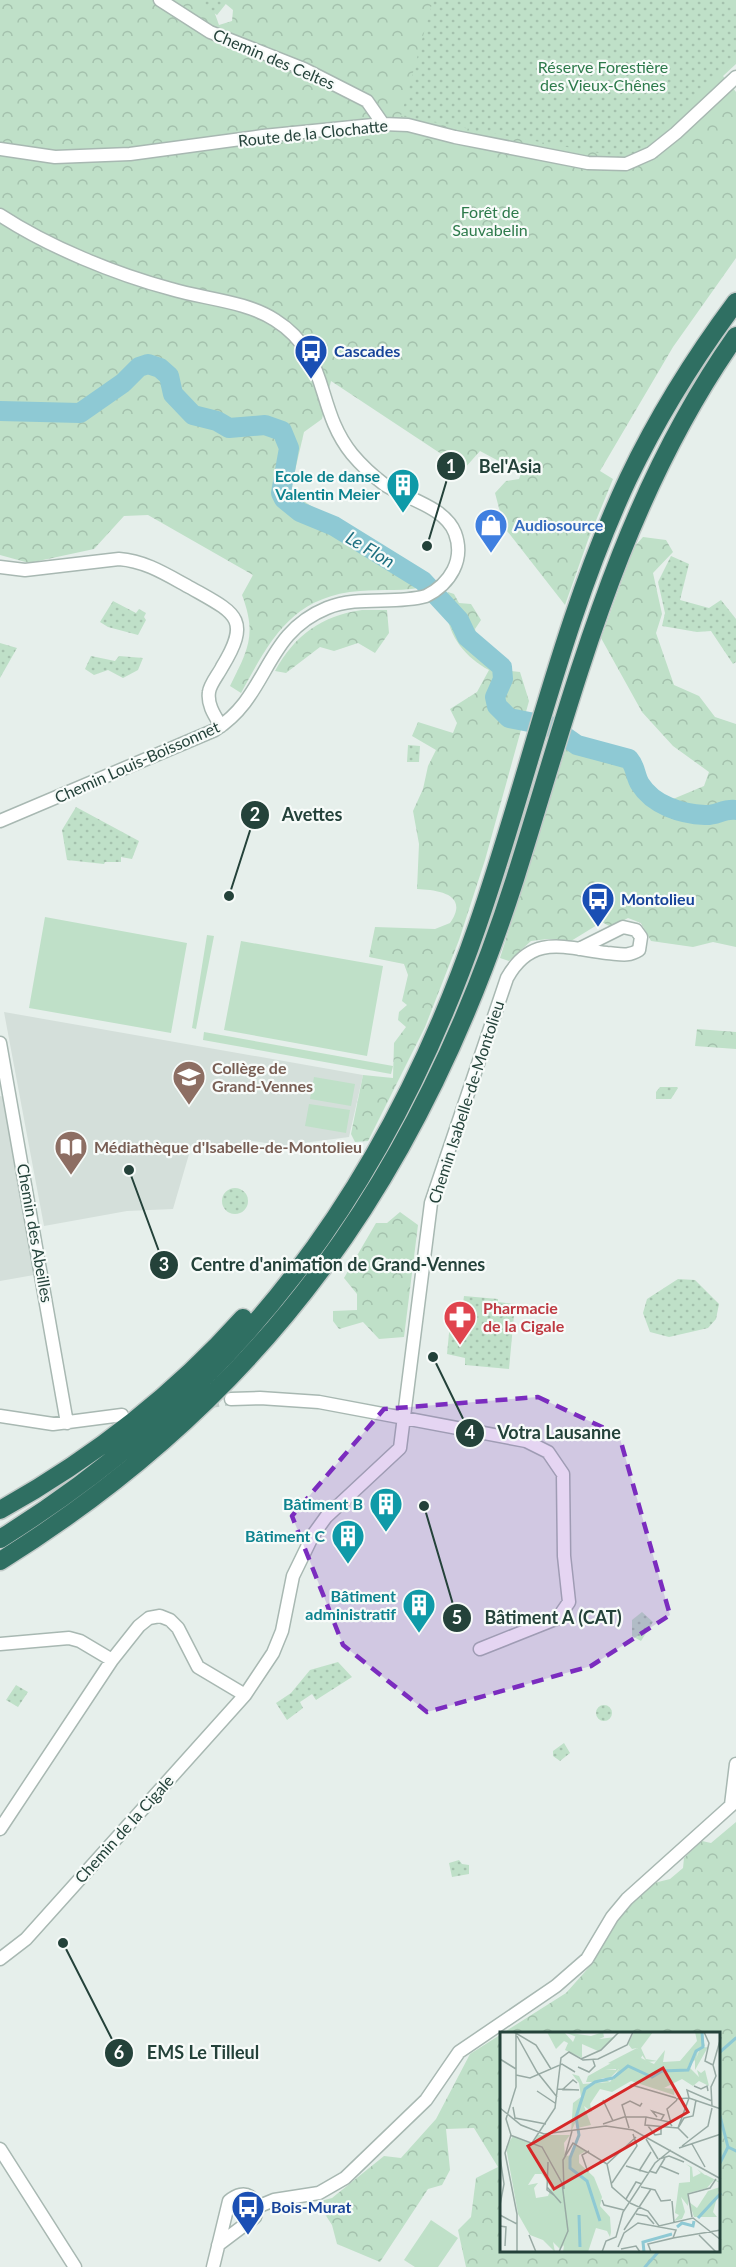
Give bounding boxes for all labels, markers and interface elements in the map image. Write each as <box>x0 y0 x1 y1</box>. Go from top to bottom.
street label: Chemin des Celtes <box>210 24 338 93</box>
park label: Réserve Forestière des Vieux-Chênes <box>538 57 668 94</box>
street label: Route de la Clochatte <box>237 115 389 150</box>
park label: Forêt de Sauvabelin <box>452 202 528 239</box>
bus stop icon: Cascades <box>293 333 329 380</box>
place label: Cascades <box>334 341 400 360</box>
callout: Bel'Asia <box>436 448 553 484</box>
text: 1 <box>446 455 456 477</box>
text: Bel'Asia <box>479 455 541 477</box>
place label: Ecole de danse Valentin Meier <box>274 466 380 503</box>
building icon: Ecole de danse Valentin Meier <box>385 467 421 514</box>
shop icon: Audiosource <box>473 507 509 554</box>
place label: Audiosource <box>513 515 604 534</box>
water label: Le Flon <box>342 526 399 572</box>
street label: Chemin Louis-Boissonnet <box>51 716 222 807</box>
callout: Avettes <box>240 797 355 833</box>
text: 2 <box>250 803 260 825</box>
text: Avettes <box>281 803 342 825</box>
bus stop icon: Montolieu <box>580 881 616 928</box>
place label: Montolieu <box>621 889 695 908</box>
street label: Chemin Isabelle-de-Montolieu <box>424 998 507 1206</box>
place label: Collège de Grand-Vennes <box>212 1058 313 1095</box>
school or university icon: Collège de Grand-Vennes <box>171 1059 207 1106</box>
library icon: Médiathèque d'Isabelle-de-Montolieu <box>53 1129 89 1176</box>
place label: Médiathèque d'Isabelle-de-Montolieu <box>94 1137 362 1156</box>
street label: Chemin des Abeilles <box>14 1162 57 1304</box>
callout: Centre d'animation de Grand-Vennes <box>149 1247 497 1283</box>
text: 3 <box>159 1253 169 1275</box>
text: Centre d'animation de Grand-Vennes <box>191 1253 485 1275</box>
place label: Pharmacie de la Cigale <box>483 1298 565 1335</box>
pharmacy icon: Pharmacie de la Cigale <box>442 1299 478 1346</box>
callout: Votra Lausanne <box>455 1415 632 1451</box>
text: 4 <box>465 1421 475 1443</box>
text: Votra Lausanne <box>496 1421 621 1443</box>
building icon: Bâtiment B <box>368 1486 404 1533</box>
place label: Bâtiment B <box>283 1494 363 1513</box>
building icon: Bâtiment C <box>330 1518 366 1565</box>
place label: Bâtiment C <box>245 1526 325 1545</box>
place label: Bâtiment administratif <box>305 1586 396 1623</box>
building icon: Bâtiment administratif <box>401 1587 437 1634</box>
callout: Bâtiment A (CAT) <box>442 1600 634 1636</box>
text: 5 <box>452 1606 462 1628</box>
text: Bâtiment A (CAT) <box>484 1606 622 1628</box>
street label: Chemin de la Cigale <box>70 1771 177 1886</box>
inset map <box>500 2032 721 2252</box>
callout: EMS Le Tilleul <box>104 2035 271 2071</box>
text: 6 <box>114 2041 124 2063</box>
text: EMS Le Tilleul <box>147 2041 259 2063</box>
bus stop icon: Bois-Murat <box>230 2189 266 2236</box>
place label: Bois-Murat <box>271 2197 352 2216</box>

